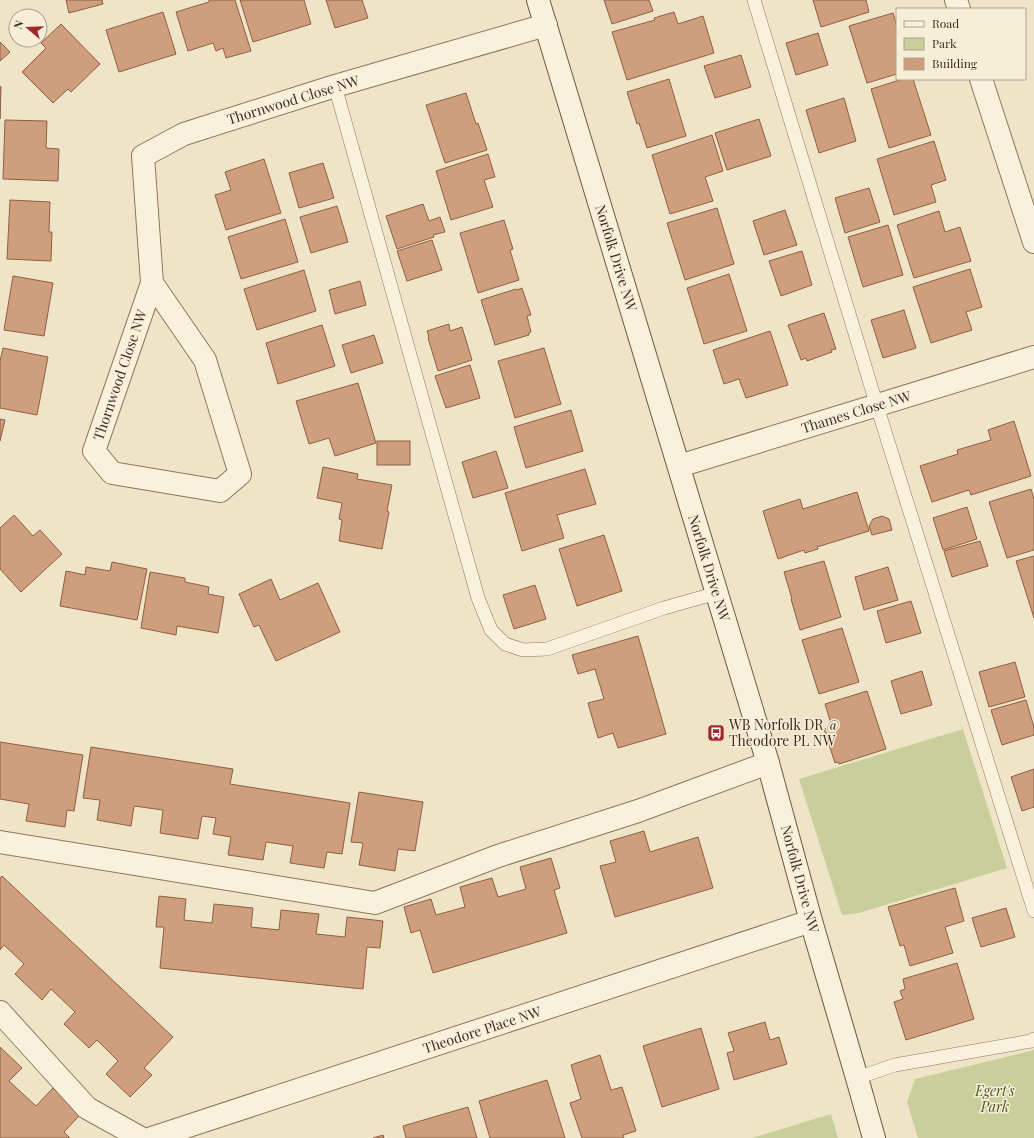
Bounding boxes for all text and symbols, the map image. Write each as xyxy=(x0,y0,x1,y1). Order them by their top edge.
north arrow xyxy=(8,8,48,48)
legend xyxy=(896,8,1026,80)
text: Road xyxy=(932,15,959,31)
text: N xyxy=(10,18,26,31)
text: Park xyxy=(932,35,957,51)
text: Building xyxy=(932,55,978,71)
street label: Thornwood Close NW xyxy=(224,70,362,129)
street label: Norfolk Drive NW xyxy=(591,202,642,314)
street label: Thornwood Close NW xyxy=(88,307,151,443)
street label: Thames Close NW xyxy=(799,386,913,437)
street label: Norfolk Drive NW xyxy=(684,512,735,624)
place label: WB Norfolk DR @ Theodore PL NW xyxy=(728,715,839,750)
bus stop icon: WB Norfolk DR @ Theodore PL NW xyxy=(706,723,726,743)
street label: Norfolk Drive NW xyxy=(777,823,824,935)
street label: Theodore Place NW xyxy=(420,1001,544,1058)
park label: Egert's Park xyxy=(974,1081,1015,1116)

